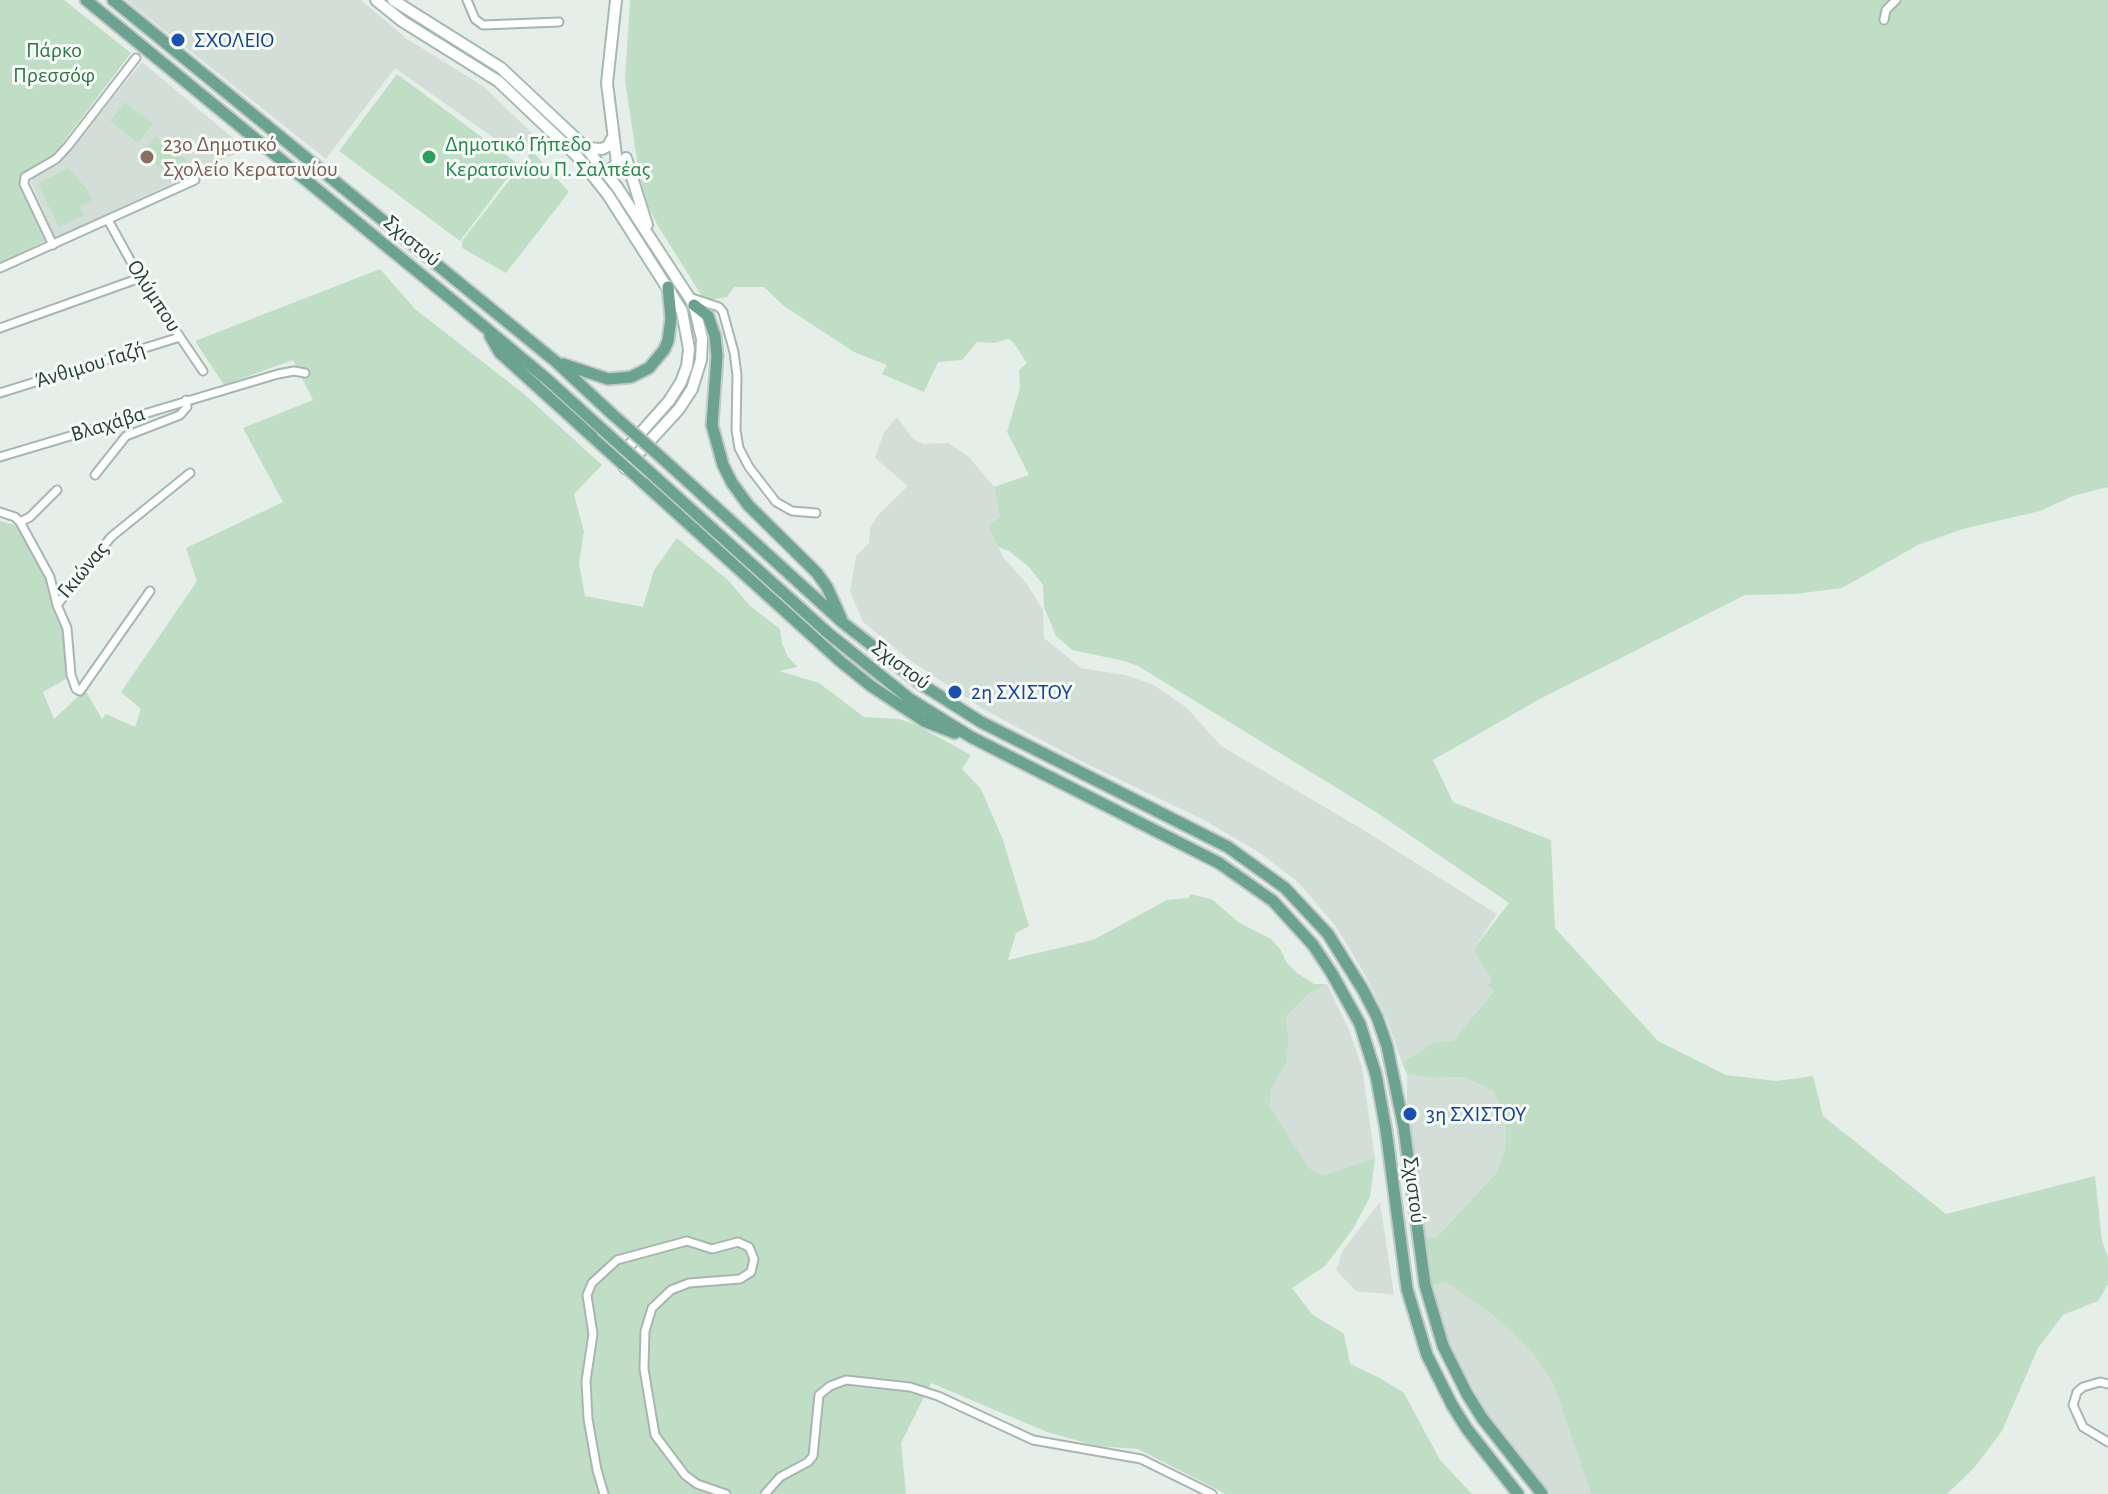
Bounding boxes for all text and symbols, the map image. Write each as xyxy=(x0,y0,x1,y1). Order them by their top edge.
place label: ΣΧΟΛΕΙΟ xyxy=(194,27,274,53)
marker: ΣΧΟΛΕΙΟ xyxy=(169,31,187,49)
park label: Πάρκο Πρεσσόφ xyxy=(13,37,95,88)
place label: 23o Δημοτικό Σχολείο Κερατσινίου xyxy=(163,131,338,182)
place label: Δημοτικό Γήπεδο Κερατσινίου Π. Σαλπέας xyxy=(445,131,651,182)
marker: 23o Δημοτικό Σχολείο Κερατσινίου xyxy=(138,148,156,166)
marker: Δημοτικό Γήπεδο Κερατσινίου Π. Σαλπέας xyxy=(420,148,438,166)
street label: Σχιστού xyxy=(378,209,446,273)
street label: Ολύμπου xyxy=(121,255,187,337)
street label: Άνθιμου Γαζή xyxy=(32,336,148,394)
street label: Βλαχάβα xyxy=(68,400,148,448)
street label: Γκιώνας xyxy=(52,536,114,604)
street label: Σχιστού xyxy=(866,634,936,696)
place label: 2η ΣΧΙΣΤΟΥ xyxy=(971,679,1073,705)
marker: 2η ΣΧΙΣΤΟΥ xyxy=(946,683,964,701)
place label: 3η ΣΧΙΣΤΟΥ xyxy=(1426,1101,1527,1127)
marker: 3η ΣΧΙΣΤΟΥ xyxy=(1401,1105,1419,1123)
street label: Σχιστού xyxy=(1397,1155,1431,1225)

